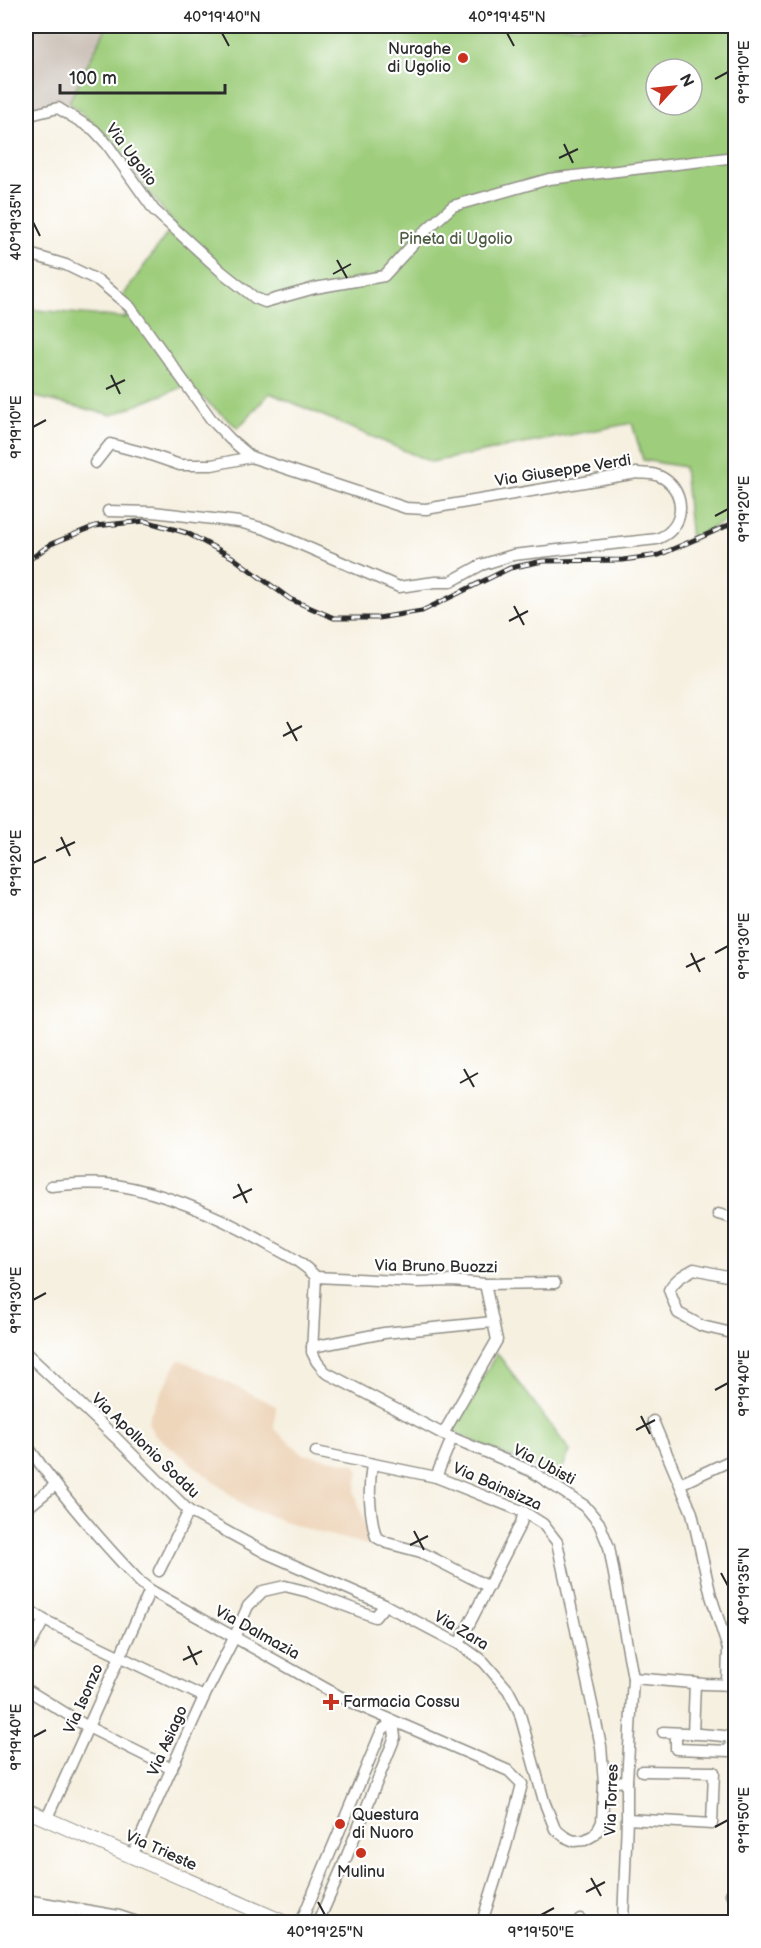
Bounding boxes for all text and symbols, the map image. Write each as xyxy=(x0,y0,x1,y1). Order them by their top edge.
text: 40°19'40"N xyxy=(183,8,261,27)
text: 40°19'45"N xyxy=(468,8,546,27)
place label: Nuraghe di Ugolio xyxy=(387,40,452,77)
text: 9°19'10"E xyxy=(735,40,754,104)
marker: Nuraghe di Ugolio xyxy=(456,51,470,65)
scale bar xyxy=(60,57,225,95)
north arrow xyxy=(644,57,704,117)
text: 100 m xyxy=(69,68,117,89)
text: N xyxy=(675,71,697,91)
street label: Via Ugolio xyxy=(101,120,161,190)
text: 40°19'35"N xyxy=(7,183,26,261)
park label: Pineta di Ugolio xyxy=(399,230,513,249)
text: 9°19'10"E xyxy=(7,395,26,459)
street label: Via Giuseppe Verdi xyxy=(494,451,632,491)
text: 9°19'20"E xyxy=(735,476,754,542)
text: 9°19'20"E xyxy=(7,830,26,896)
text: 9°19'30"E xyxy=(735,912,754,979)
street label: Via Bruno Buozzi xyxy=(374,1256,498,1278)
text: 9°19'30"E xyxy=(7,1266,26,1333)
text: 9°19'40"E xyxy=(735,1349,754,1416)
street label: Via Apollonio Soddu xyxy=(87,1389,203,1503)
street label: Via Ubisti xyxy=(509,1441,579,1489)
street label: Via Bainsizza xyxy=(449,1459,545,1515)
text: 40°19'35"N xyxy=(735,1547,754,1625)
street label: Via Dalmazia xyxy=(211,1602,303,1664)
street label: Via Zara xyxy=(430,1607,492,1655)
street label: Via Isonzo xyxy=(60,1661,108,1737)
place label: Farmacia Cossu xyxy=(343,1693,460,1712)
marker: Farmacia Cossu xyxy=(324,1695,338,1709)
text: 9°19'40"E xyxy=(7,1703,26,1770)
street label: Via Asiago xyxy=(144,1703,192,1779)
street label: Via Torres xyxy=(601,1764,623,1836)
text: 9°19'50"E xyxy=(735,1787,754,1853)
place label: Questura di Nuoro xyxy=(352,1806,419,1843)
marker: Questura di Nuoro xyxy=(333,1817,347,1831)
street label: Via Trieste xyxy=(122,1827,200,1875)
marker: Mulinu xyxy=(354,1846,368,1860)
place label: Mulinu xyxy=(337,1863,385,1882)
text: 40°19'25"N xyxy=(286,1923,364,1942)
text: 9°19'50"E xyxy=(508,1923,574,1942)

